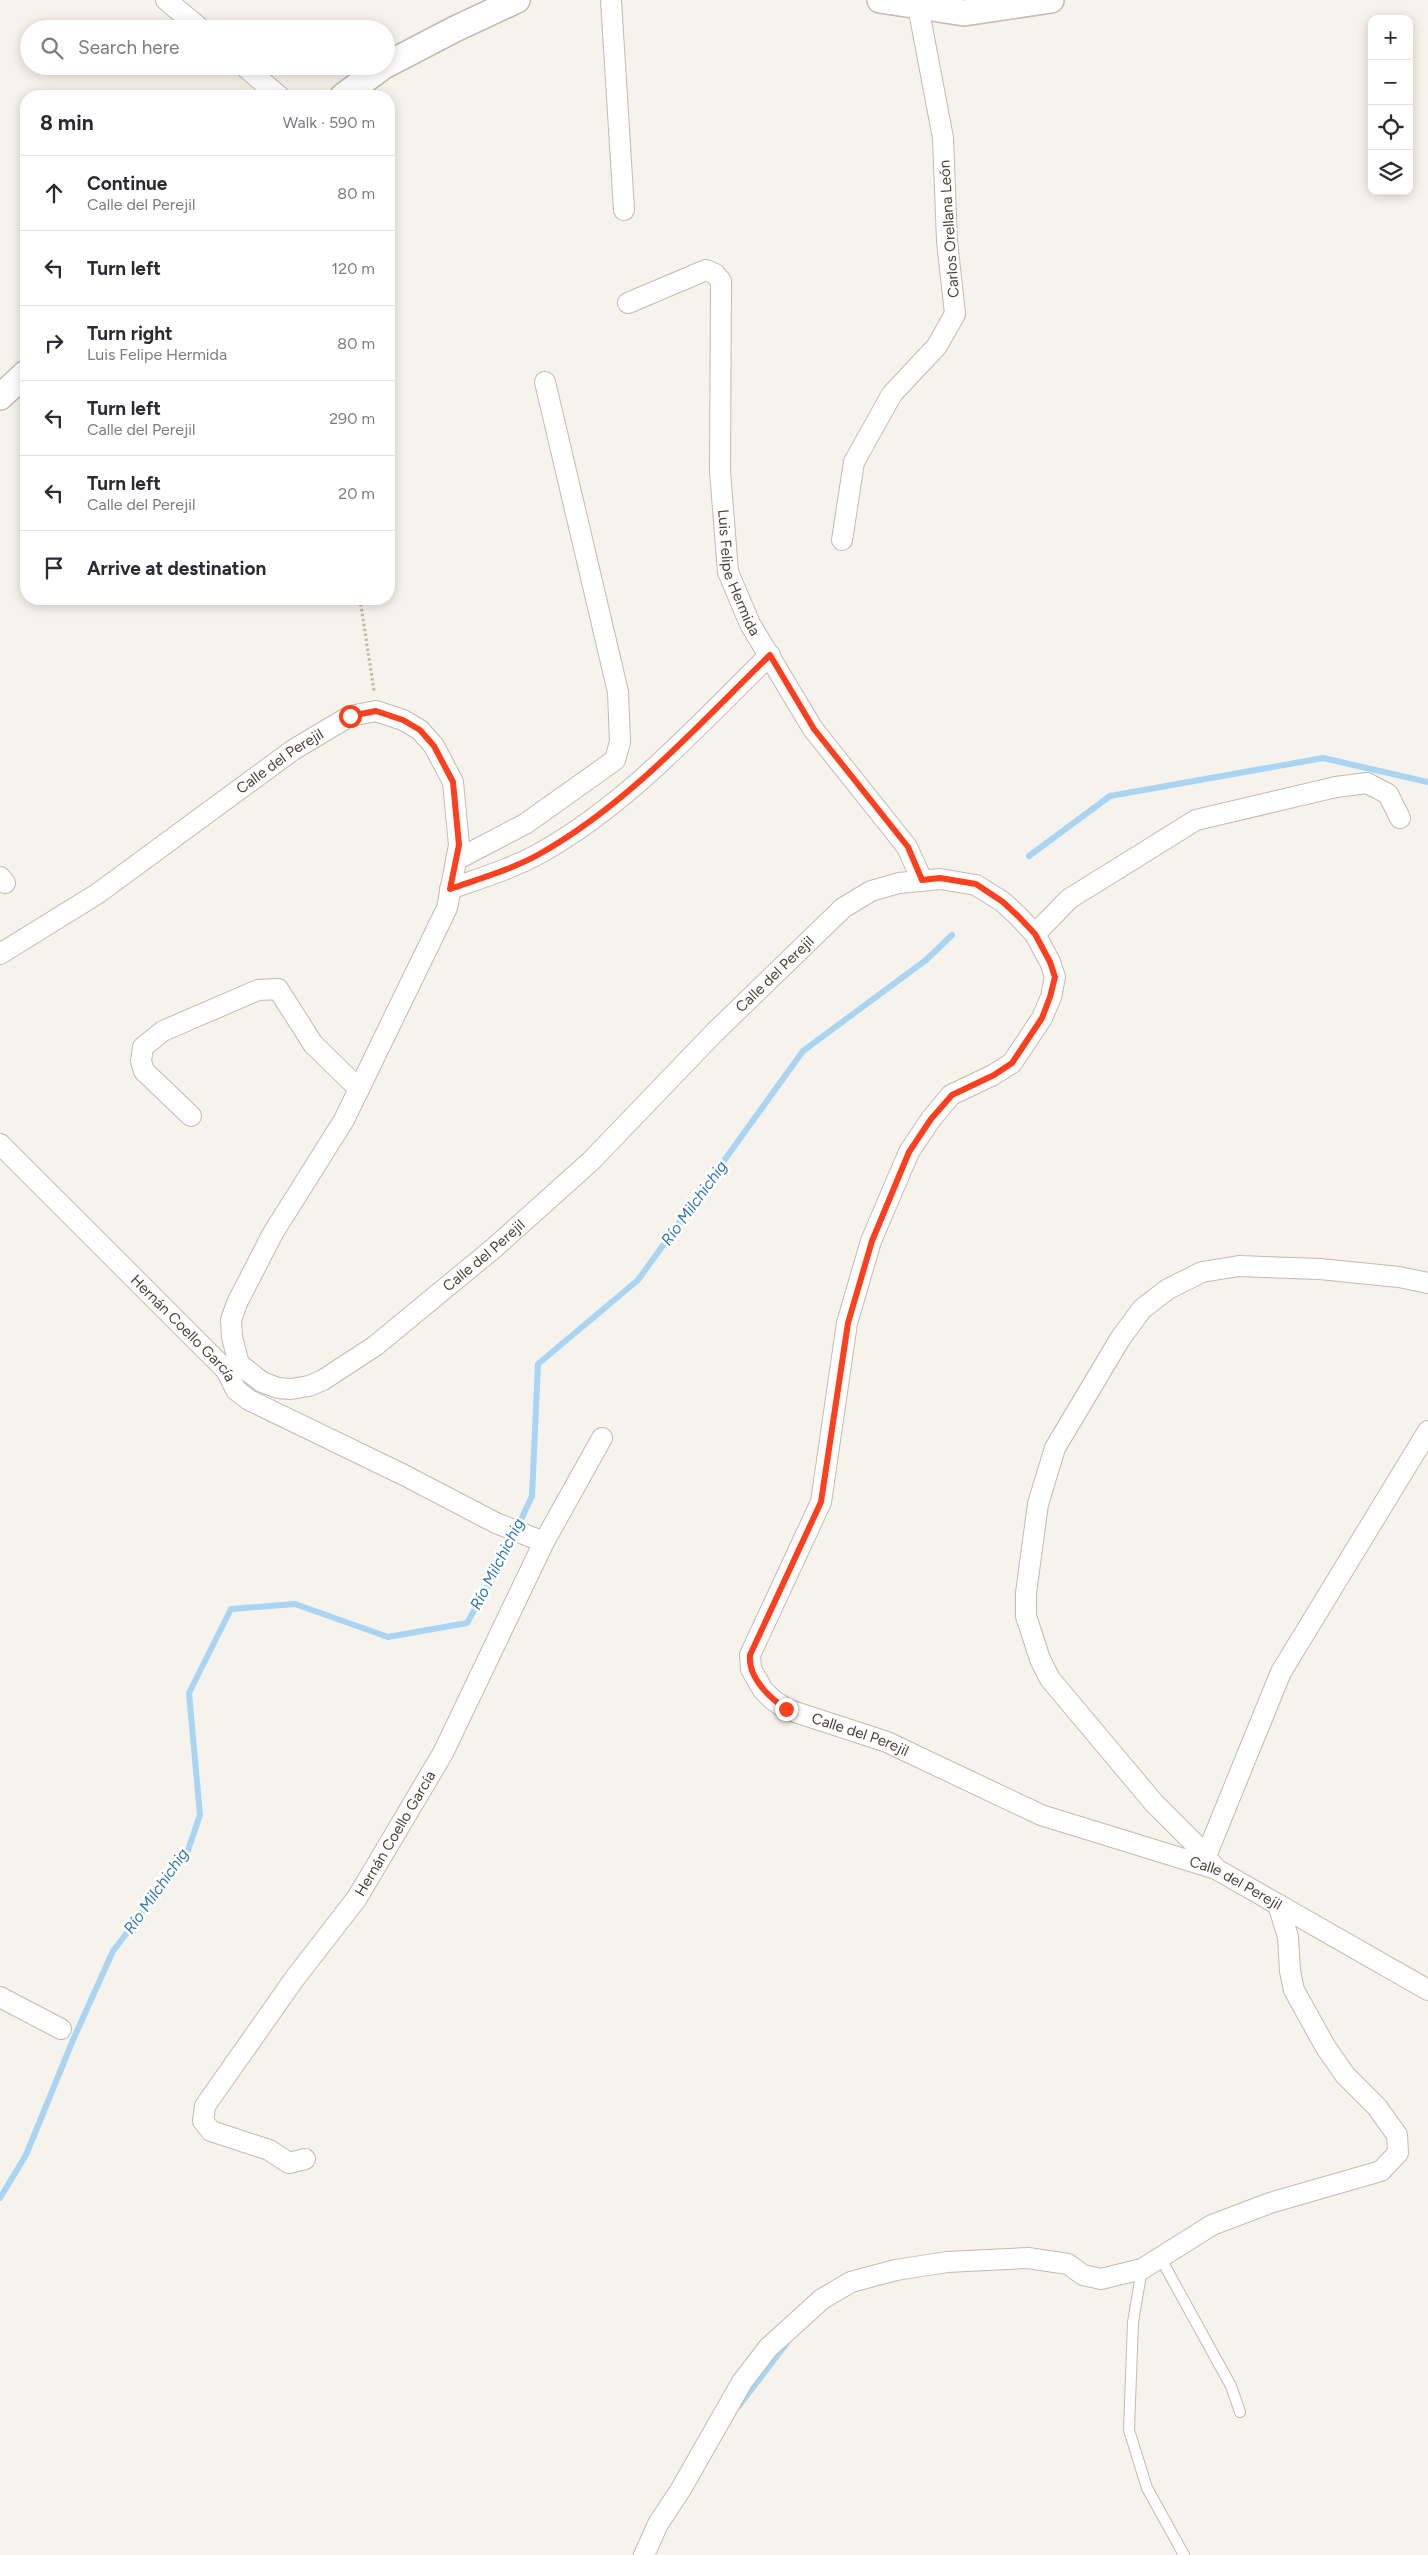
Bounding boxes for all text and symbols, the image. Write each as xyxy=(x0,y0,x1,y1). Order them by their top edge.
map controls xyxy=(1368,15,1413,195)
button: + xyxy=(1368,15,1413,60)
search box xyxy=(20,20,395,75)
icon: search xyxy=(38,34,66,62)
text: Search here xyxy=(78,36,180,59)
button: − xyxy=(1368,60,1413,105)
button: locate xyxy=(1368,105,1413,150)
text: 8 min xyxy=(40,110,94,135)
text: Walk · 590 m xyxy=(283,113,375,132)
button: layers xyxy=(1368,150,1413,195)
street label: Carlos Orellana León xyxy=(935,159,963,299)
text: Continue xyxy=(87,172,167,195)
icon: ahead xyxy=(40,179,68,207)
text: 80 m xyxy=(337,184,375,203)
text: Calle del Perejil xyxy=(87,195,196,214)
icon: left xyxy=(40,254,68,282)
text: Turn left xyxy=(87,257,161,280)
text: 120 m xyxy=(332,259,375,278)
text: Turn right xyxy=(87,322,173,345)
icon: right xyxy=(40,329,68,357)
text: 80 m xyxy=(337,334,375,353)
text: Luis Felipe Hermida xyxy=(87,345,227,364)
text: Turn left xyxy=(87,397,161,420)
icon: left xyxy=(40,404,68,432)
text: 290 m xyxy=(329,409,375,428)
text: Calle del Perejil xyxy=(87,420,196,439)
text: Turn left xyxy=(87,472,161,495)
icon: left xyxy=(40,479,68,507)
text: 20 m xyxy=(338,484,375,503)
text: Calle del Perejil xyxy=(87,495,196,514)
street label: Luis Felipe Hermida xyxy=(714,509,764,639)
icon: arrive xyxy=(40,554,68,582)
text: Arrive at destination xyxy=(87,557,266,580)
route start xyxy=(339,705,362,728)
street label: Calle del Perejil xyxy=(233,725,327,798)
street label: Calle del Perejil xyxy=(732,932,818,1016)
water label: Río Milchichig xyxy=(657,1157,731,1249)
street label: Calle del Perejil xyxy=(439,1216,529,1295)
street label: Hernán Coello García xyxy=(127,1271,239,1385)
water label: Río Milchichig xyxy=(466,1515,528,1613)
route end xyxy=(775,1698,798,1721)
street label: Calle del Perejil xyxy=(809,1709,912,1760)
street label: Hernán Coello García xyxy=(351,1767,439,1900)
water label: Río Milchichig xyxy=(120,1845,192,1937)
street label: Calle del Perejil xyxy=(1187,1852,1285,1914)

